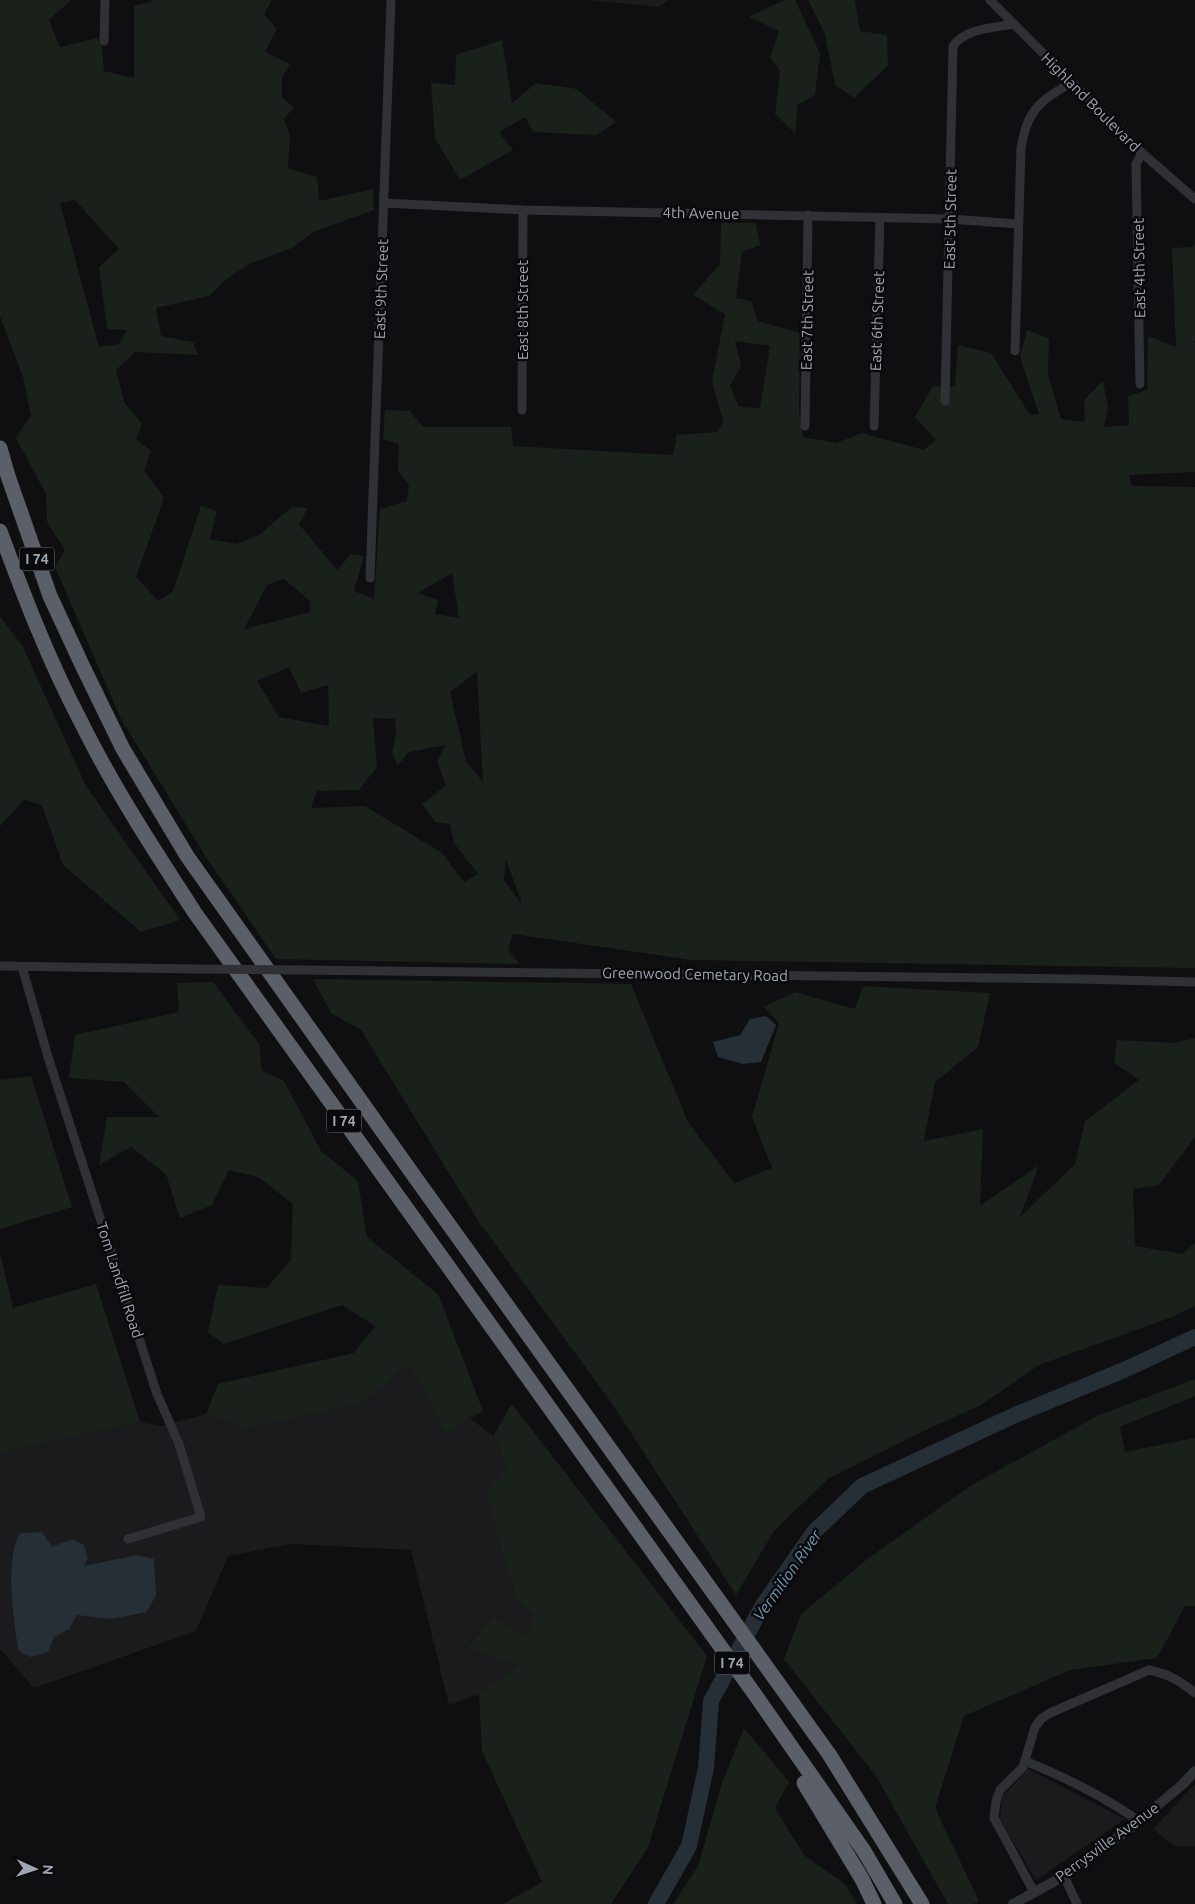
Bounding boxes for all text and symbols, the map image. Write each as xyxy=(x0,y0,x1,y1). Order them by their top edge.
street label: Highland Boulevard xyxy=(1038,49,1144,155)
street label: East 5th Street xyxy=(941,169,959,269)
street label: 4th Avenue xyxy=(662,204,740,222)
street label: East 4th Street xyxy=(1130,218,1148,318)
street label: East 9th Street xyxy=(371,239,391,339)
street label: East 8th Street xyxy=(514,260,531,360)
street label: East 7th Street xyxy=(798,270,816,370)
street label: East 6th Street xyxy=(867,271,887,371)
road number: I 74 xyxy=(20,548,54,570)
street label: Greenwood Cemetary Road xyxy=(602,964,788,984)
road number: I 74 xyxy=(326,1110,362,1132)
street label: Tom Landfill Road xyxy=(93,1220,147,1340)
water label: Vermilion River xyxy=(749,1526,825,1624)
road number: I 74 xyxy=(714,1652,750,1675)
street label: Perrysville Avenue xyxy=(1052,1799,1162,1885)
north arrow xyxy=(10,1844,60,1894)
text: N xyxy=(40,1864,56,1875)

